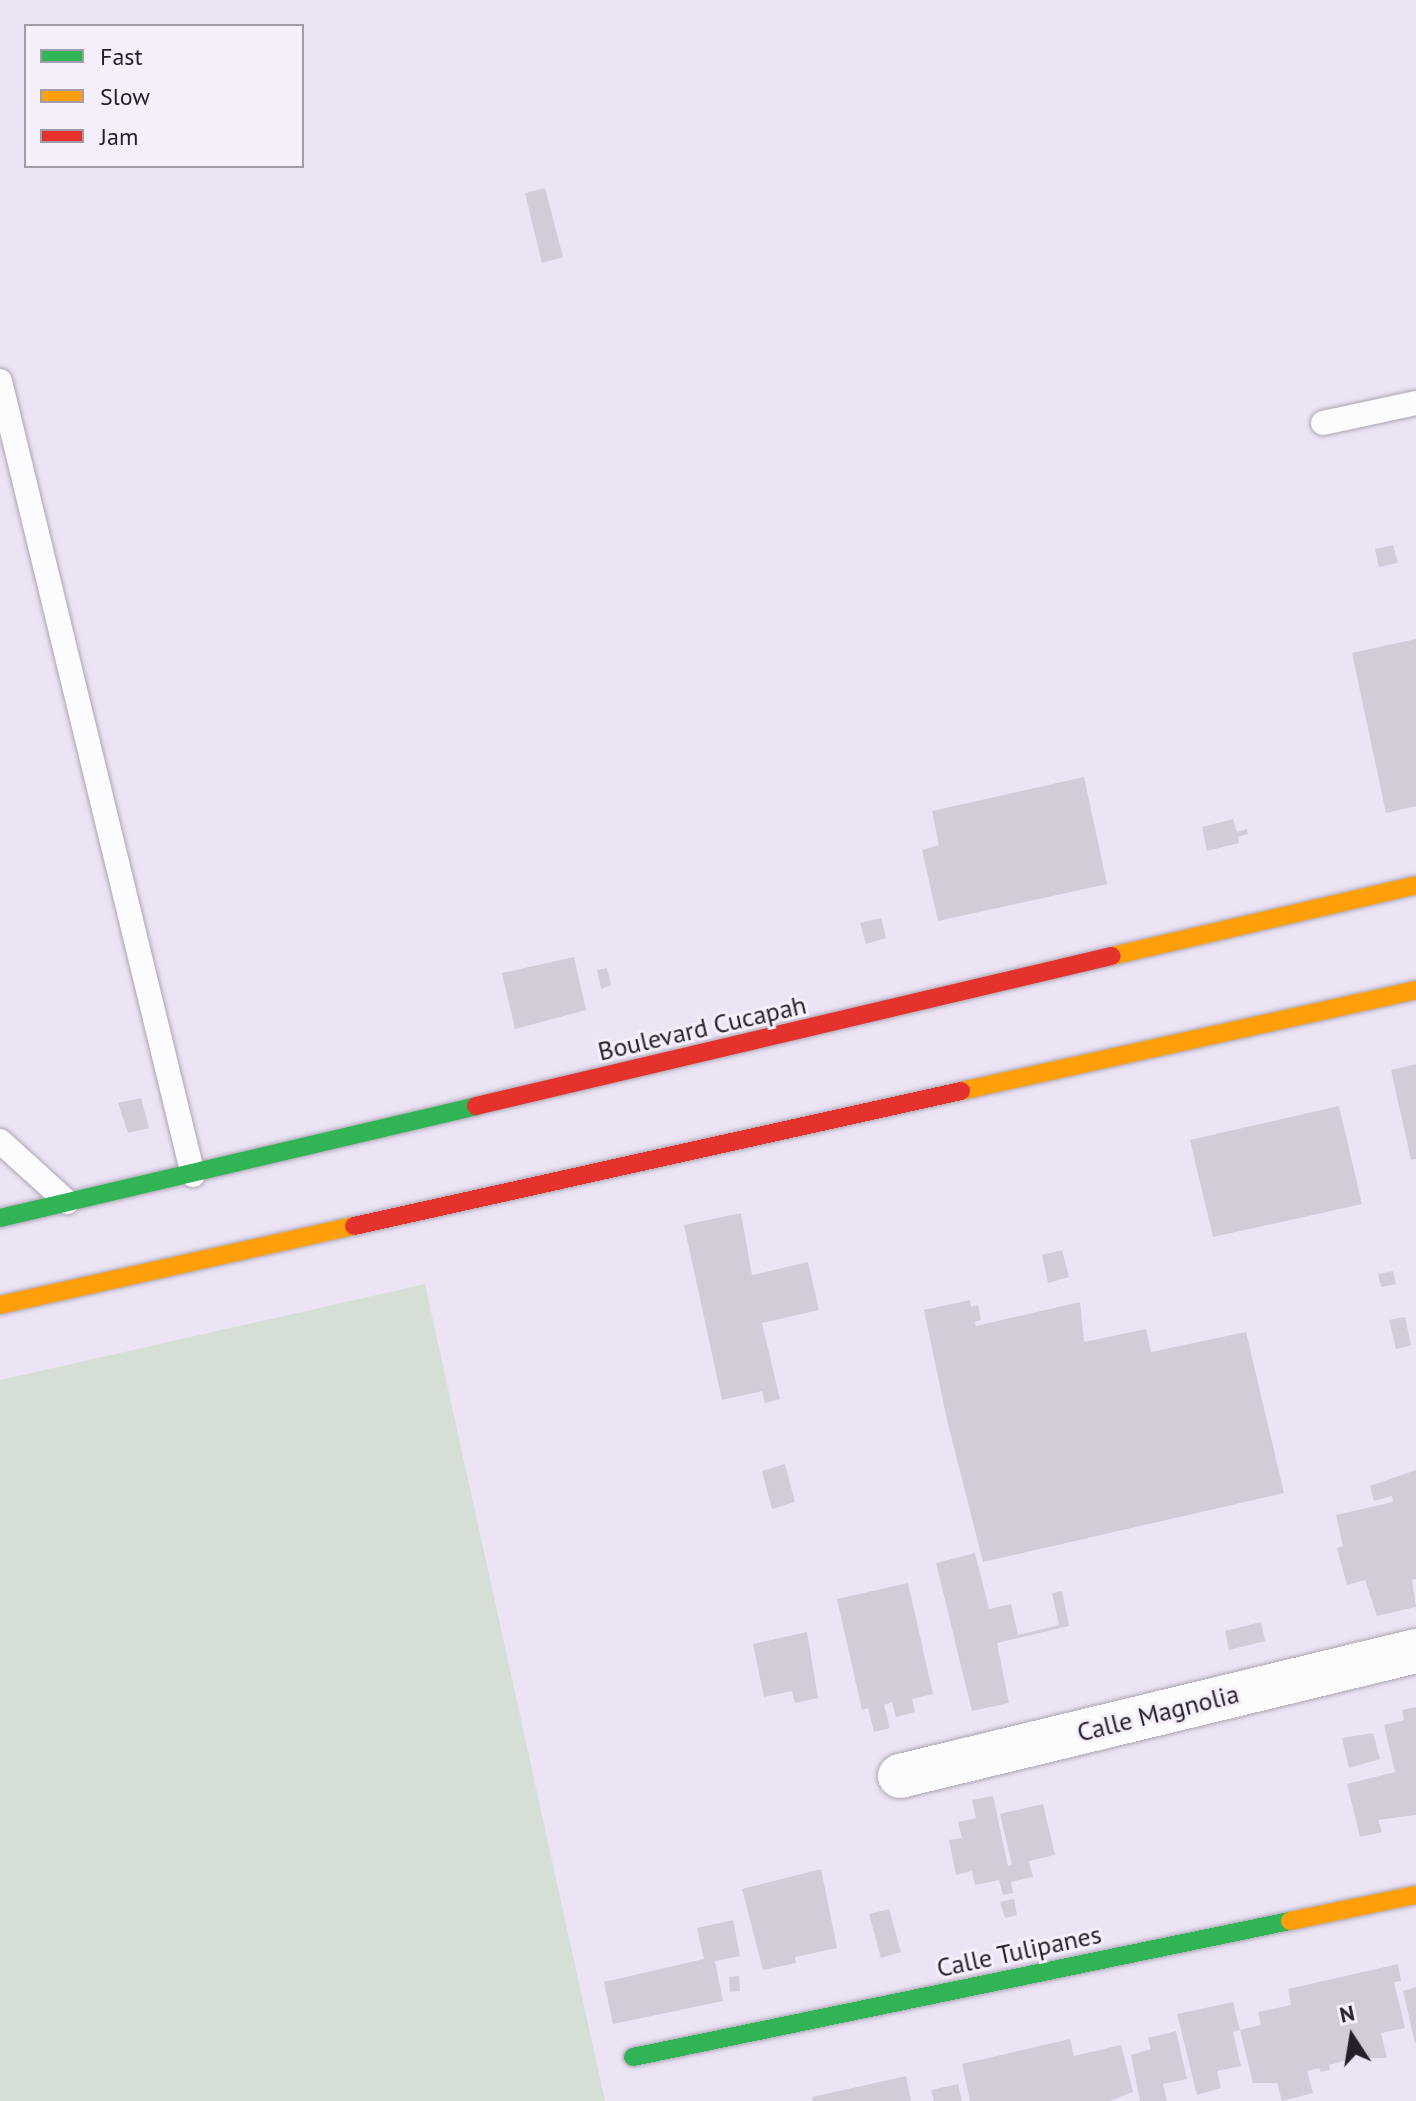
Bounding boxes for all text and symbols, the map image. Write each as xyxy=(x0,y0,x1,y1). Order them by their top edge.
legend xyxy=(24,24,304,168)
text: Fast xyxy=(100,41,143,72)
text: Slow xyxy=(100,81,150,112)
text: Jam xyxy=(100,121,138,152)
street label: Boulevard Cucapah xyxy=(595,989,809,1067)
street label: Calle Magnolia xyxy=(1074,1678,1242,1748)
street label: Calle Tulipanes xyxy=(933,1918,1105,1984)
north arrow xyxy=(1312,1997,1392,2077)
text: N xyxy=(1337,1998,1357,2029)

